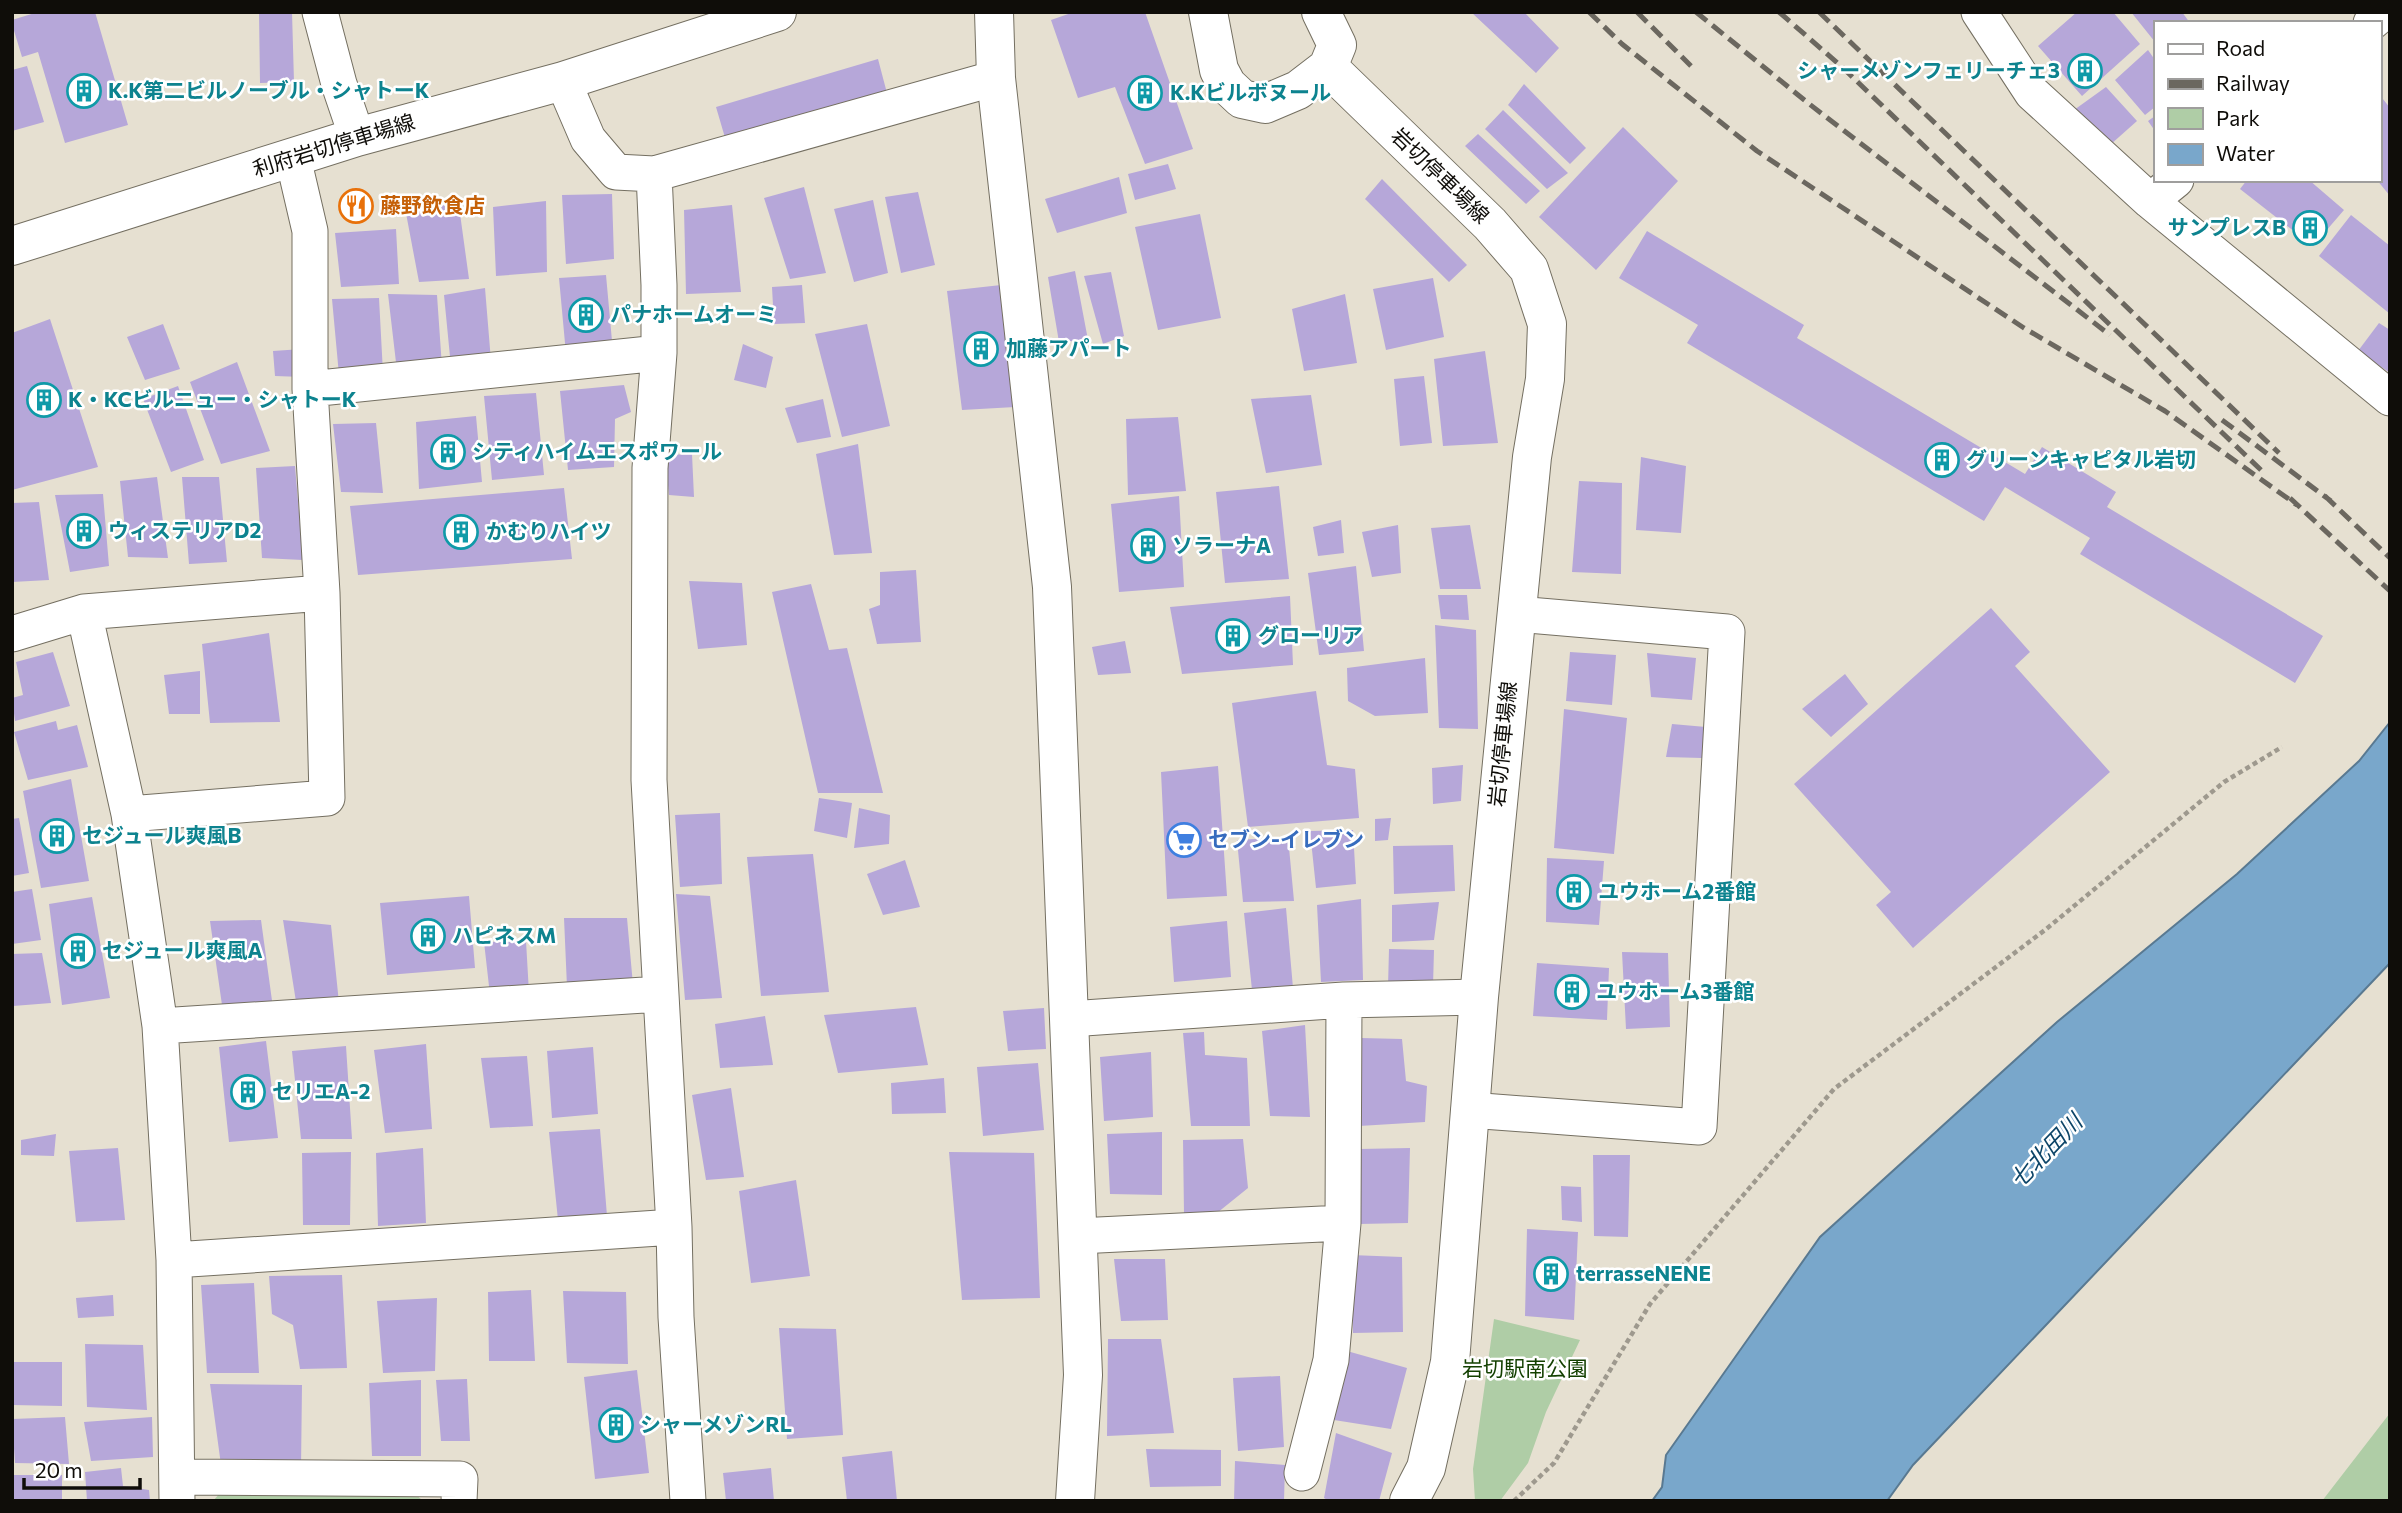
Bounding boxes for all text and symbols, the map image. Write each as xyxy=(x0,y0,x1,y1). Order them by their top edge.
legend xyxy=(2154,21,2381,182)
text: Road xyxy=(2216,35,2265,60)
building icon: シャーメゾンフェリーチェ3 xyxy=(2066,52,2104,90)
place label: シャーメゾンフェリーチェ3 xyxy=(1797,57,2060,82)
text: Railway xyxy=(2216,70,2290,95)
building icon: K.K第二ビルノーブル・シャトーK xyxy=(65,72,103,110)
building icon: K.Kビルボヌール xyxy=(1126,74,1164,112)
place label: K.K第二ビルノーブル・シャトーK xyxy=(108,77,430,102)
place label: K.Kビルボヌール xyxy=(1170,79,1331,104)
text: Park xyxy=(2216,105,2260,130)
street label: 利府岩切停車場線 xyxy=(250,108,418,181)
street label: 岩切停車場線 xyxy=(1387,122,1495,228)
text: Water xyxy=(2216,140,2275,165)
restaurant icon: 藤野飲食店 xyxy=(337,187,375,225)
place label: 藤野飲食店 xyxy=(380,192,485,217)
building icon: サンプレスB xyxy=(2291,209,2329,247)
place label: サンプレスB xyxy=(2168,214,2286,239)
building icon: パナホームオーミ xyxy=(567,296,605,334)
place label: パナホームオーミ xyxy=(610,301,777,326)
building icon: 加藤アパート xyxy=(962,330,1000,368)
place label: 加藤アパート xyxy=(1006,335,1132,360)
building icon: K・KCビルニュー・シャトーK xyxy=(25,381,63,419)
place label: K・KCビルニュー・シャトーK xyxy=(68,386,357,411)
building icon: シティハイムエスポワール xyxy=(429,433,467,471)
place label: シティハイムエスポワール xyxy=(472,438,722,463)
building icon: グリーンキャピタル岩切 xyxy=(1923,441,1961,479)
place label: グリーンキャピタル岩切 xyxy=(1966,446,2196,471)
building icon: ウィステリアD2 xyxy=(65,512,103,550)
building icon: かむりハイツ xyxy=(442,513,480,551)
place label: ウィステリアD2 xyxy=(108,517,261,542)
place label: かむりハイツ xyxy=(486,518,612,543)
building icon: ソラーナA xyxy=(1129,527,1167,565)
place label: ソラーナA xyxy=(1172,532,1271,557)
building icon: グローリア xyxy=(1214,617,1252,655)
place label: グローリア xyxy=(1258,622,1363,647)
street label: 岩切停車場線 xyxy=(1482,680,1521,808)
building icon: セジュール爽風B xyxy=(38,817,76,855)
supermarket icon: セブン-イレブン xyxy=(1165,821,1203,859)
place label: セジュール爽風B xyxy=(82,822,242,847)
place label: セブン-イレブン xyxy=(1208,826,1364,851)
building icon: ユウホーム2番館 xyxy=(1555,873,1593,911)
place label: ユウホーム2番館 xyxy=(1598,878,1756,903)
building icon: ハピネスM xyxy=(409,917,447,955)
place label: ハピネスM xyxy=(452,922,556,947)
building icon: セジュール爽風A xyxy=(59,932,97,970)
place label: セジュール爽風A xyxy=(102,937,263,962)
building icon: ユウホーム3番館 xyxy=(1553,973,1591,1011)
place label: ユウホーム3番館 xyxy=(1596,978,1755,1003)
building icon: セリエA-2 xyxy=(229,1073,267,1111)
place label: セリエA-2 xyxy=(272,1078,371,1103)
water label: 七北田川 xyxy=(2003,1105,2089,1193)
building icon: terrasseNENE xyxy=(1532,1255,1570,1293)
place label: terrasseNENE xyxy=(1576,1260,1711,1285)
park label: 岩切駅南公園 xyxy=(1462,1355,1588,1380)
building icon: シャーメゾンRL xyxy=(597,1406,635,1444)
place label: シャーメゾンRL xyxy=(640,1411,792,1436)
scale bar xyxy=(24,1446,140,1490)
text: 20 m xyxy=(35,1457,83,1482)

